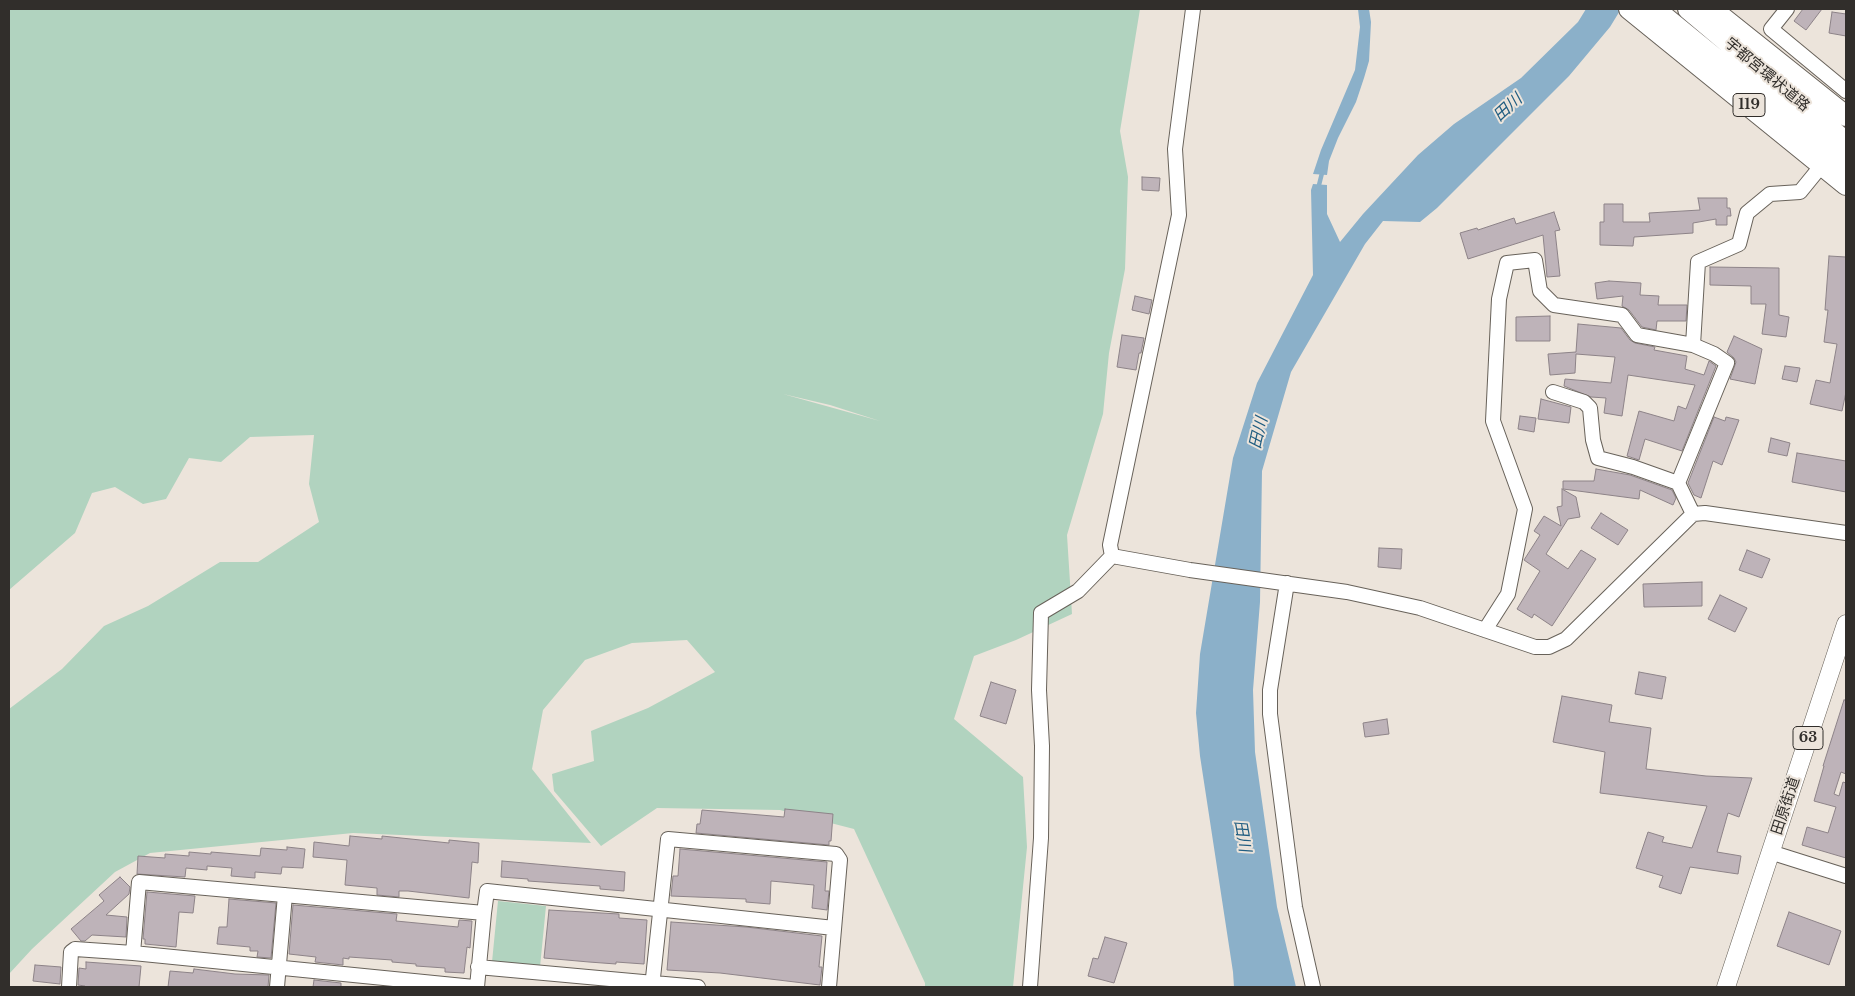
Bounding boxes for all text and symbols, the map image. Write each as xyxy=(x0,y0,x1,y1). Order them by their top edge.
street label: 宇都宮環状道路 xyxy=(1721,34,1813,116)
water label: 田川 xyxy=(1490,90,1526,126)
road number: 119 xyxy=(1733,94,1765,116)
water label: 田川 xyxy=(1246,415,1272,451)
road number: 63 xyxy=(1793,726,1823,750)
street label: 田原街道 xyxy=(1768,775,1804,837)
water label: 田川 xyxy=(1230,819,1254,853)

